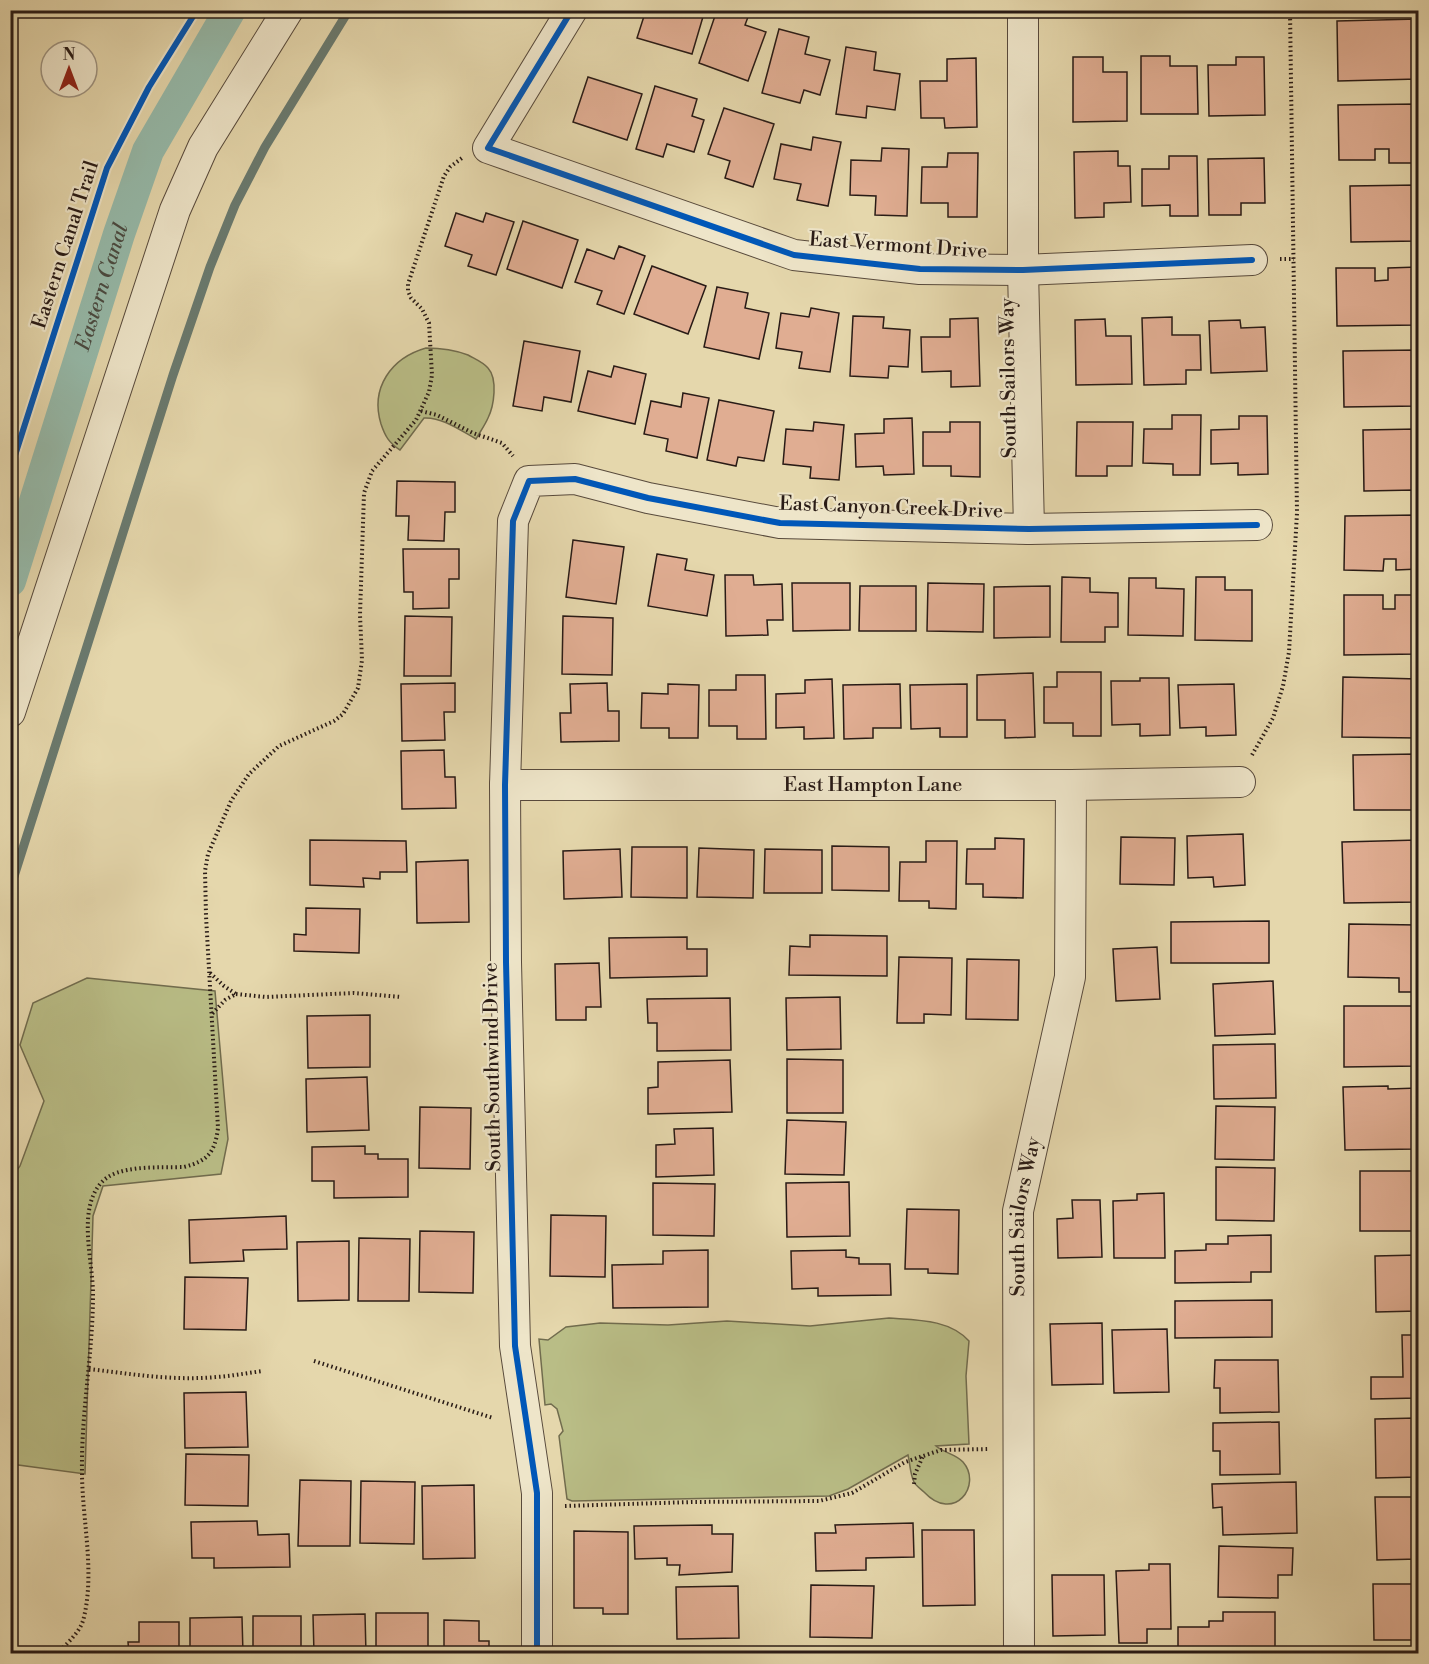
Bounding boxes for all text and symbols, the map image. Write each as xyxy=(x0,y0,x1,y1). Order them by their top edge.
north arrow xyxy=(39,39,99,99)
text: N xyxy=(63,45,76,65)
street label: Eastern Canal Trail xyxy=(28,158,104,332)
water label: Eastern Canal xyxy=(72,222,136,356)
street label: East Vermont Drive xyxy=(808,227,988,265)
street label: South Sailors Way xyxy=(995,297,1023,459)
street label: East Canyon Creek Drive xyxy=(779,492,1003,524)
street label: East Hampton Lane xyxy=(784,773,962,798)
street label: South Southwind Drive xyxy=(479,962,507,1172)
street label: South Sailors Way xyxy=(1005,1134,1047,1297)

